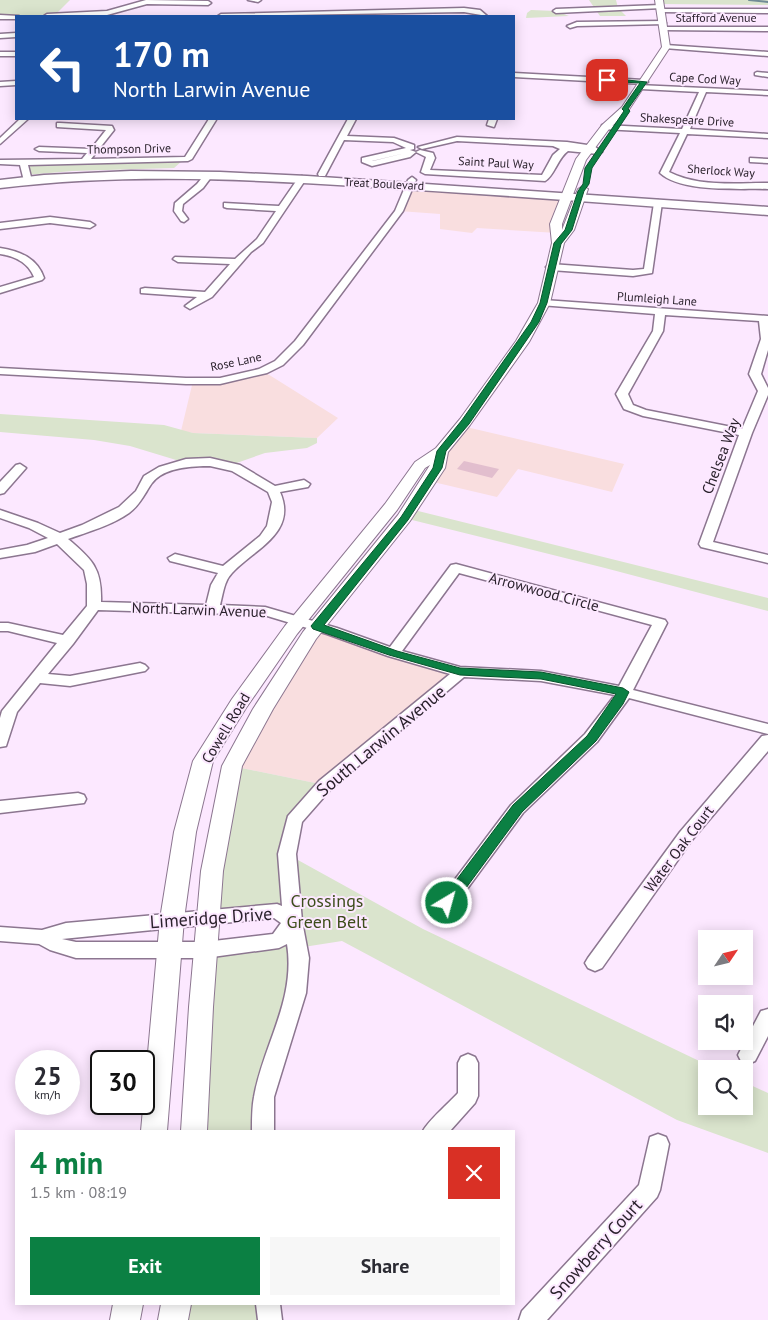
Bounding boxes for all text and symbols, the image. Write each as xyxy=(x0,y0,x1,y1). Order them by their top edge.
street label: Stafford Avenue xyxy=(675,10,757,25)
text: 170 m xyxy=(113,31,210,77)
icon: left xyxy=(30,35,95,100)
pin xyxy=(586,59,628,101)
icon: arrive xyxy=(593,66,621,94)
street label: Cape Cod Way xyxy=(669,69,742,88)
text: North Larwin Avenue xyxy=(113,75,310,103)
street label: Shakespeare Drive xyxy=(639,110,735,129)
street label: Thompson Drive xyxy=(87,140,171,157)
street label: Saint Paul Way xyxy=(458,153,535,172)
street label: Sherlock Way xyxy=(687,161,756,180)
street label: Treat Boulevard xyxy=(344,174,425,193)
street label: Plumleigh Lane xyxy=(617,288,697,309)
street label: Rose Lane xyxy=(209,349,263,374)
street label: Chelsea Way xyxy=(697,415,744,497)
street label: Arrowwood Circle xyxy=(487,568,601,615)
street label: North Larwin Avenue xyxy=(131,598,267,621)
street label: South Larwin Avenue xyxy=(311,680,450,801)
street label: Cowell Road xyxy=(197,689,254,766)
street label: Water Oak Court xyxy=(640,801,718,896)
position arrow xyxy=(420,876,472,928)
park label: Crossings Green Belt xyxy=(287,889,367,933)
street label: Limeridge Drive xyxy=(149,902,273,933)
north arrow xyxy=(698,930,752,985)
map controls xyxy=(698,930,753,1115)
button: sound xyxy=(698,995,753,1050)
speed limit sign: 30 xyxy=(90,1050,155,1115)
text: 25 xyxy=(33,1060,62,1092)
button: search xyxy=(698,1060,753,1115)
text: km/h xyxy=(34,1087,61,1102)
text: 4 min xyxy=(30,1143,103,1182)
button: close xyxy=(448,1147,500,1199)
text: 1.5 km · 08:19 xyxy=(30,1182,127,1202)
street label: Snowberry Court xyxy=(544,1194,647,1304)
button: Exit xyxy=(30,1237,260,1295)
button: Share xyxy=(270,1237,500,1295)

